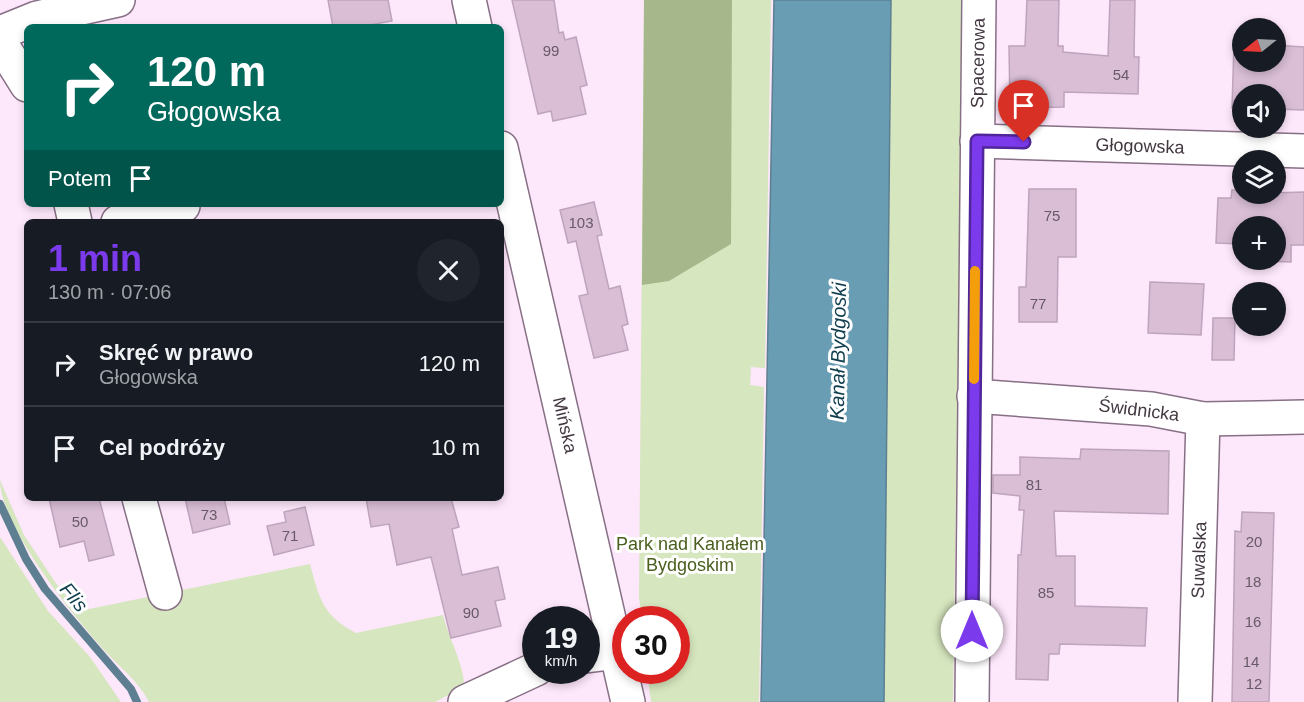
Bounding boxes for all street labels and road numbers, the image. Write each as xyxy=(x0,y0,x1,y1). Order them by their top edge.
street label: Spacerowa xyxy=(967,17,989,108)
street label: Głogowska xyxy=(1095,134,1186,158)
street label: Świdnicka xyxy=(1098,394,1182,425)
street label: Mińska xyxy=(549,395,581,456)
street label: Suwalska xyxy=(1188,520,1210,599)

